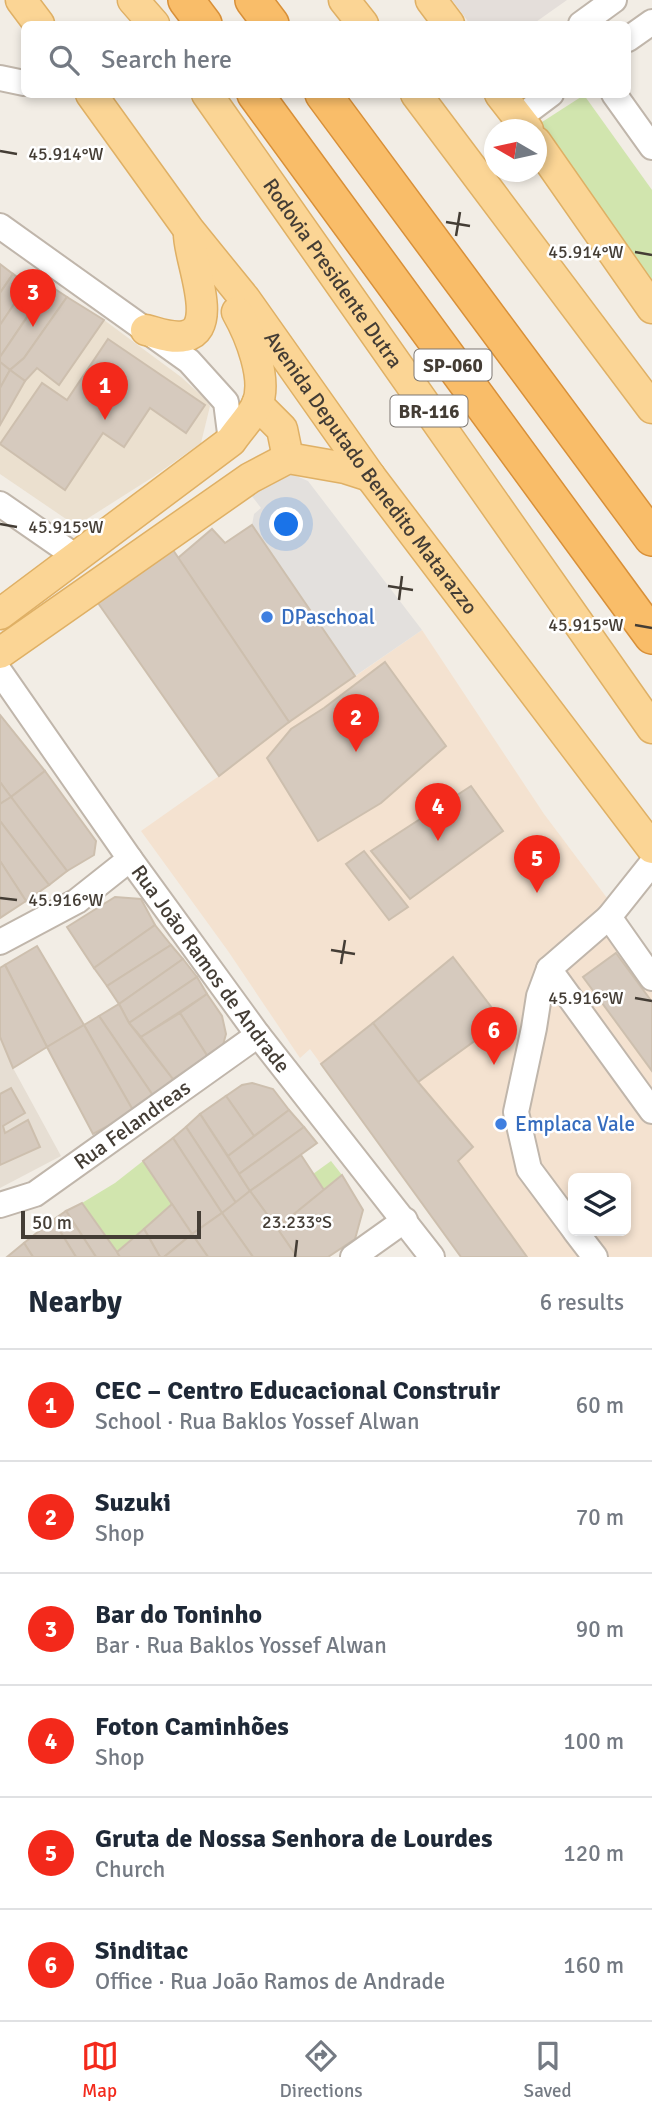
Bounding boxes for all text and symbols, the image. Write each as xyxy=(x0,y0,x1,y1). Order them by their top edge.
search box xyxy=(21,21,631,98)
icon: search xyxy=(45,41,83,79)
text: Search here xyxy=(101,44,232,76)
north arrow xyxy=(484,119,547,182)
text: 45.914°W xyxy=(28,143,104,165)
street label: Rodovia Presidente Dutra xyxy=(257,173,408,373)
text: 45.914°W xyxy=(548,241,624,263)
pin: 3 xyxy=(10,269,56,327)
street label: Avenida Deputado Benedito Matarazzo xyxy=(259,326,483,620)
road number: SP-060 xyxy=(414,350,491,380)
pin: 1 xyxy=(82,362,128,420)
road number: BR-116 xyxy=(390,396,467,426)
your location xyxy=(269,507,303,541)
text: 45.915°W xyxy=(28,516,104,538)
place label: DPaschoal xyxy=(281,604,375,630)
marker: DPaschoal xyxy=(259,609,275,625)
text: 45.915°W xyxy=(548,614,624,636)
pin: 2 xyxy=(333,694,379,752)
pin: 4 xyxy=(415,783,461,841)
pin: 5 xyxy=(514,835,560,893)
street label: Rua João Ramos de Andrade xyxy=(126,860,296,1078)
text: 45.916°W xyxy=(28,889,104,911)
text: 45.916°W xyxy=(548,987,624,1009)
pin: 6 xyxy=(471,1007,517,1065)
street label: Rua Felandreas xyxy=(69,1074,195,1175)
place label: Emplaca Vale xyxy=(515,1111,635,1137)
marker: Emplaca Vale xyxy=(493,1116,509,1132)
map controls xyxy=(568,1173,631,1236)
button: layers xyxy=(568,1173,631,1236)
scale bar xyxy=(21,1208,201,1240)
text: 50 m xyxy=(32,1211,72,1235)
text: 23.233°S xyxy=(262,1211,332,1233)
text: Nearby xyxy=(28,1284,122,1321)
text: 6 results xyxy=(540,1288,624,1317)
text: CEC – Centro Educacional Construir xyxy=(95,1375,500,1407)
text: 1 xyxy=(45,1391,57,1420)
text: 60 m xyxy=(576,1391,624,1420)
text: School · Rua Baklos Yossef Alwan xyxy=(95,1407,420,1436)
text: Suzuki xyxy=(95,1487,171,1519)
text: 2 xyxy=(45,1503,57,1532)
text: 70 m xyxy=(576,1503,624,1532)
text: Shop xyxy=(95,1519,144,1548)
text: Bar do Toninho xyxy=(95,1599,262,1631)
text: 3 xyxy=(45,1615,57,1644)
text: 90 m xyxy=(576,1615,624,1644)
text: Bar · Rua Baklos Yossef Alwan xyxy=(95,1631,387,1660)
text: Foton Caminhões xyxy=(95,1711,289,1743)
text: 4 xyxy=(45,1727,57,1756)
text: 100 m xyxy=(563,1727,624,1756)
text: Shop xyxy=(95,1743,144,1772)
text: Gruta de Nossa Senhora de Lourdes xyxy=(95,1823,493,1855)
text: 5 xyxy=(45,1839,57,1868)
text: 120 m xyxy=(563,1839,624,1868)
text: Church xyxy=(95,1855,165,1884)
text: Sinditac xyxy=(95,1935,188,1967)
text: 6 xyxy=(45,1951,57,1980)
text: 160 m xyxy=(563,1951,624,1980)
text: Office · Rua João Ramos de Andrade xyxy=(95,1967,445,1996)
tab: Map xyxy=(81,2037,119,2103)
tab: Directions xyxy=(280,2037,363,2103)
tab: Saved xyxy=(524,2037,571,2103)

